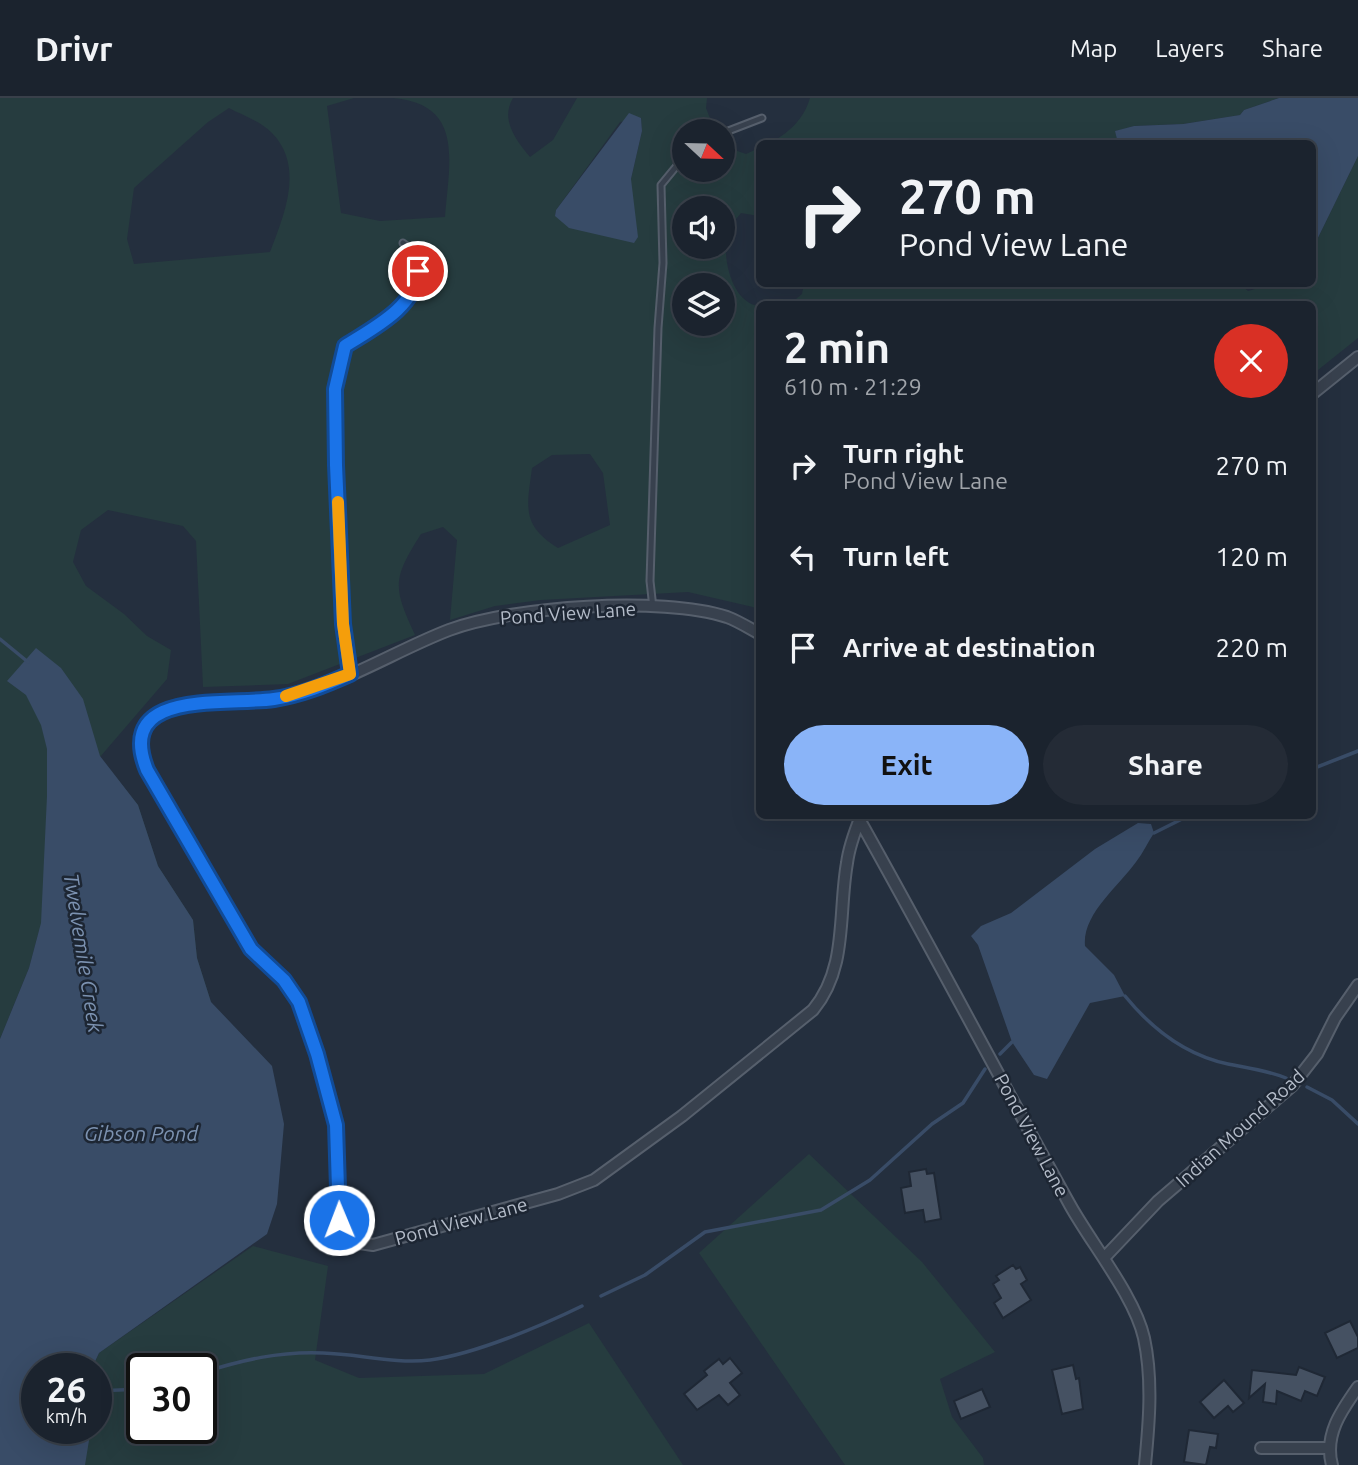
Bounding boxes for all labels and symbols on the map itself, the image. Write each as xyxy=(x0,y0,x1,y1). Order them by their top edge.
north arrow xyxy=(672,119,735,182)
pin xyxy=(388,241,448,301)
street label: Pond View Lane xyxy=(499,597,637,629)
water label: Twelvemile Creek xyxy=(60,871,108,1035)
street label: Indian Mound Road xyxy=(1171,1065,1309,1191)
street label: Pond View Lane xyxy=(990,1070,1074,1200)
water label: Gibson Pond xyxy=(84,1121,199,1145)
position arrow xyxy=(302,1183,376,1257)
street label: Pond View Lane xyxy=(392,1193,530,1249)
speed limit sign: 30 xyxy=(126,1353,217,1444)

